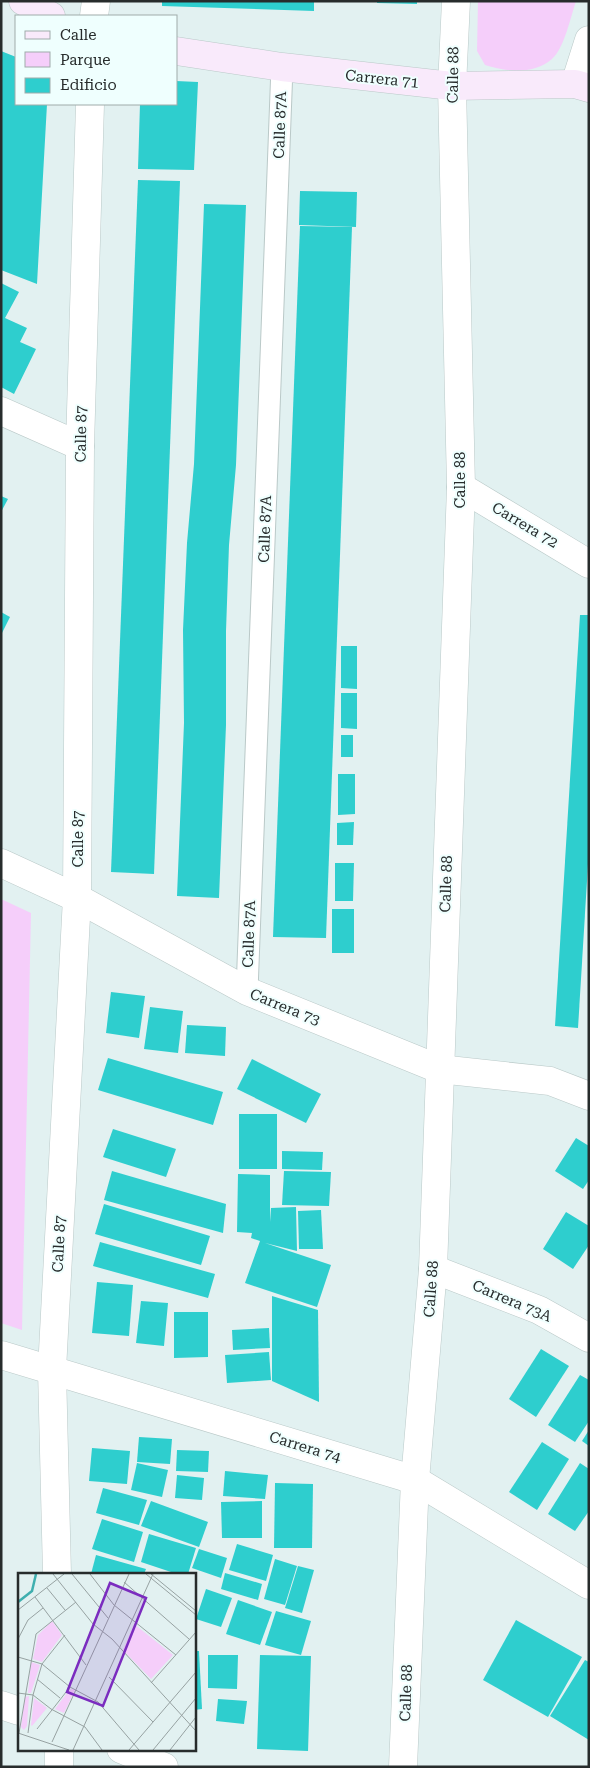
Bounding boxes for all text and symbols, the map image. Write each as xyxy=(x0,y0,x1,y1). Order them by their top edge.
legend xyxy=(15,15,178,105)
text: Calle xyxy=(60,26,96,44)
street label: Calle 88 xyxy=(444,46,462,104)
text: Parque xyxy=(60,51,111,69)
street label: Carrera 71 xyxy=(344,66,420,92)
text: Edificio xyxy=(60,76,117,94)
street label: Calle 87A xyxy=(270,90,290,159)
street label: Calle 87 xyxy=(72,405,90,463)
street label: Calle 88 xyxy=(451,452,469,509)
street label: Calle 87A xyxy=(255,494,275,563)
street label: Carrera 72 xyxy=(489,498,561,552)
street label: Calle 87 xyxy=(69,811,87,868)
street label: Calle 88 xyxy=(436,855,456,913)
street label: Calle 87A xyxy=(239,899,259,968)
street label: Carrera 73 xyxy=(247,985,323,1029)
street label: Calle 87 xyxy=(49,1215,69,1273)
street label: Calle 88 xyxy=(420,1260,442,1318)
street label: Carrera 73A xyxy=(470,1276,555,1326)
street label: Carrera 74 xyxy=(267,1428,344,1467)
inset map xyxy=(18,1573,195,1750)
street label: Calle 88 xyxy=(396,1664,416,1722)

